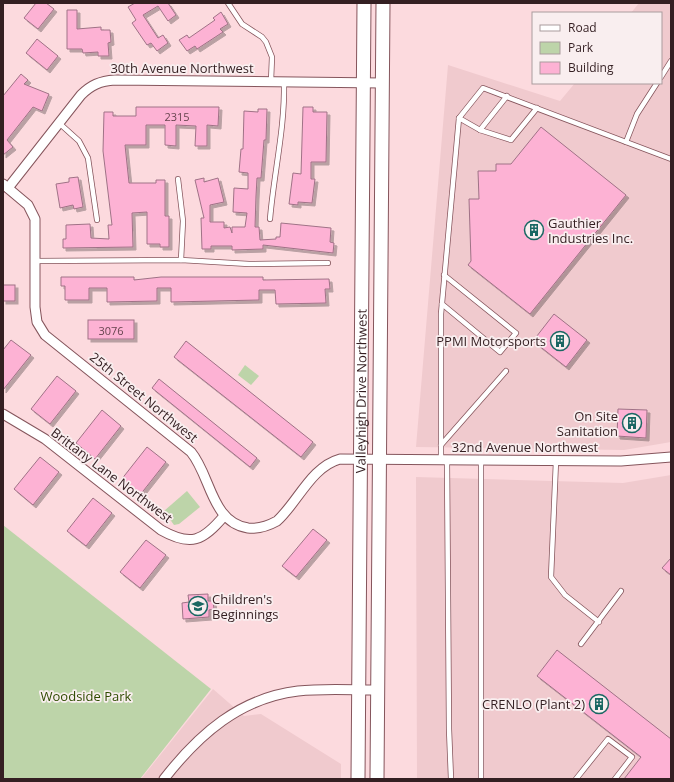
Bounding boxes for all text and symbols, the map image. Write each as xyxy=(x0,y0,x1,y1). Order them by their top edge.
legend xyxy=(532,12,662,84)
text: Road xyxy=(568,19,597,36)
text: Park xyxy=(568,39,594,56)
street label: 30th Avenue Northwest xyxy=(110,59,254,77)
text: Building xyxy=(568,59,614,76)
house number: 2315 xyxy=(164,109,190,124)
place label: Gauthier Industries Inc. xyxy=(548,214,633,247)
building icon: Gauthier Industries Inc. xyxy=(523,219,545,241)
street label: Valleyhigh Drive Northwest xyxy=(351,308,371,473)
house number: 3076 xyxy=(98,323,124,338)
building icon: PPMI Motorsports xyxy=(549,330,571,352)
place label: PPMI Motorsports xyxy=(436,332,546,350)
street label: 25th Street Northwest xyxy=(86,348,202,446)
place label: On Site Sanitation xyxy=(557,407,618,440)
building icon: On Site Sanitation xyxy=(621,412,643,434)
street label: Brittany Lane Northwest xyxy=(48,423,177,527)
street label: 32nd Avenue Northwest xyxy=(452,438,599,456)
place label: Children's Beginnings xyxy=(212,590,279,623)
school or university icon: Children's Beginnings xyxy=(187,595,209,617)
park label: Woodside Park xyxy=(41,687,132,705)
building icon: CRENLO (Plant 2) xyxy=(588,693,610,715)
place label: CRENLO (Plant 2) xyxy=(482,695,585,713)

